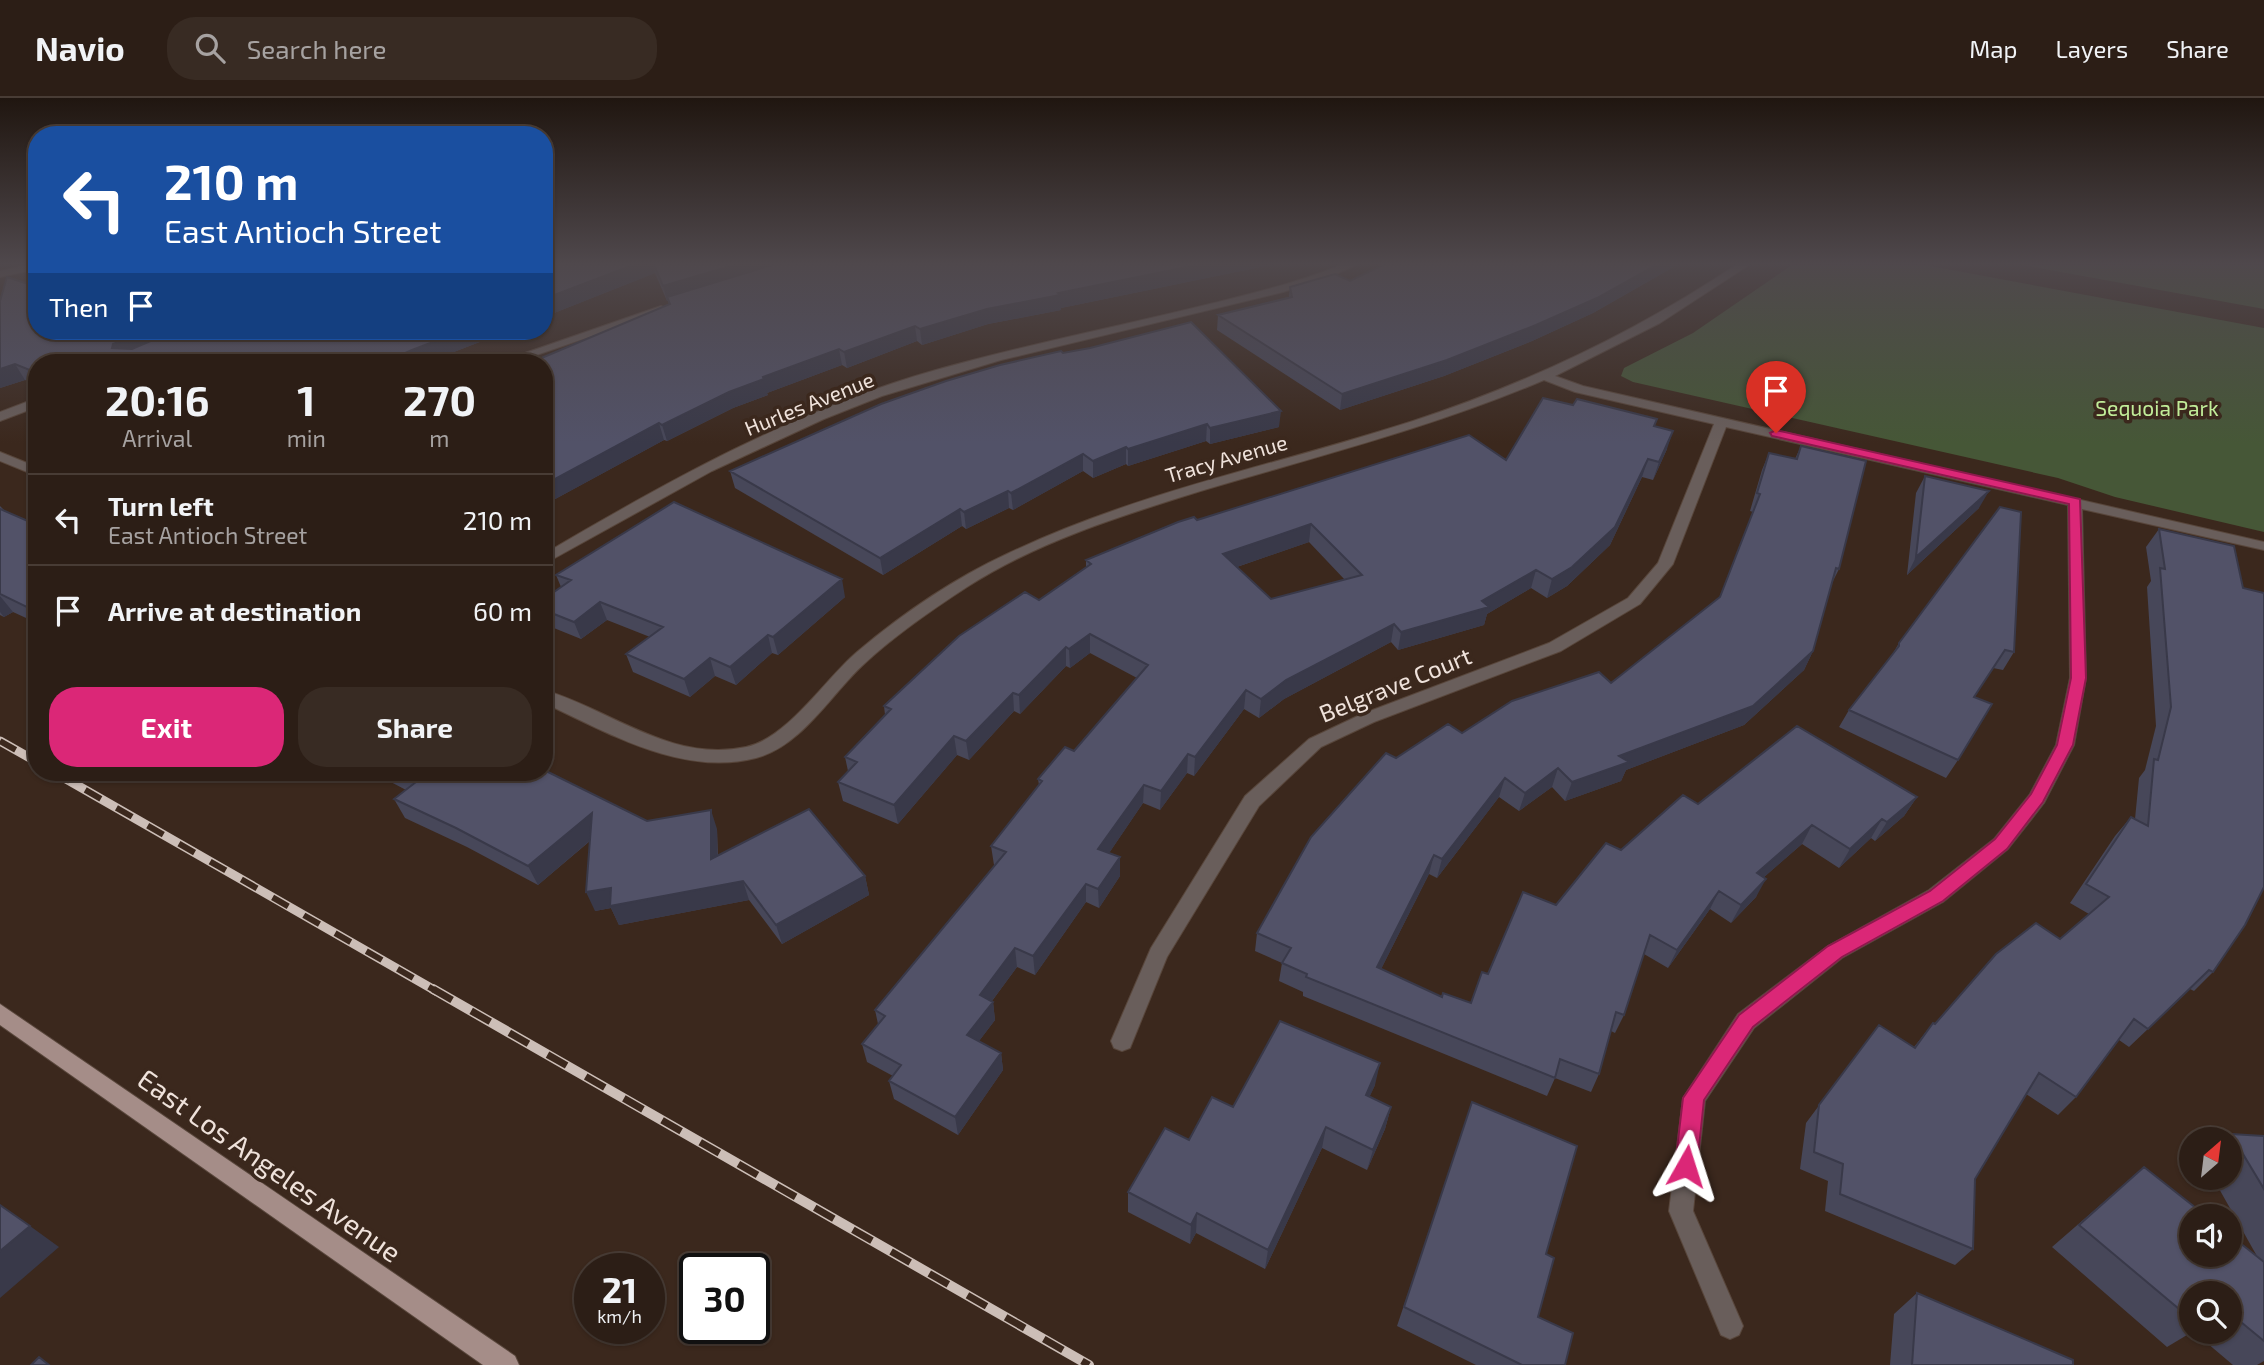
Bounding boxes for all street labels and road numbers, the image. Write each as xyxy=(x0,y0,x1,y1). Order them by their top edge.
street label: Hurles Avenue xyxy=(741,366,877,440)
street label: Tracy Avenue xyxy=(1162,429,1290,487)
street label: Belgrave Court xyxy=(1315,640,1475,728)
street label: East Los Angeles Avenue xyxy=(132,1061,408,1269)

